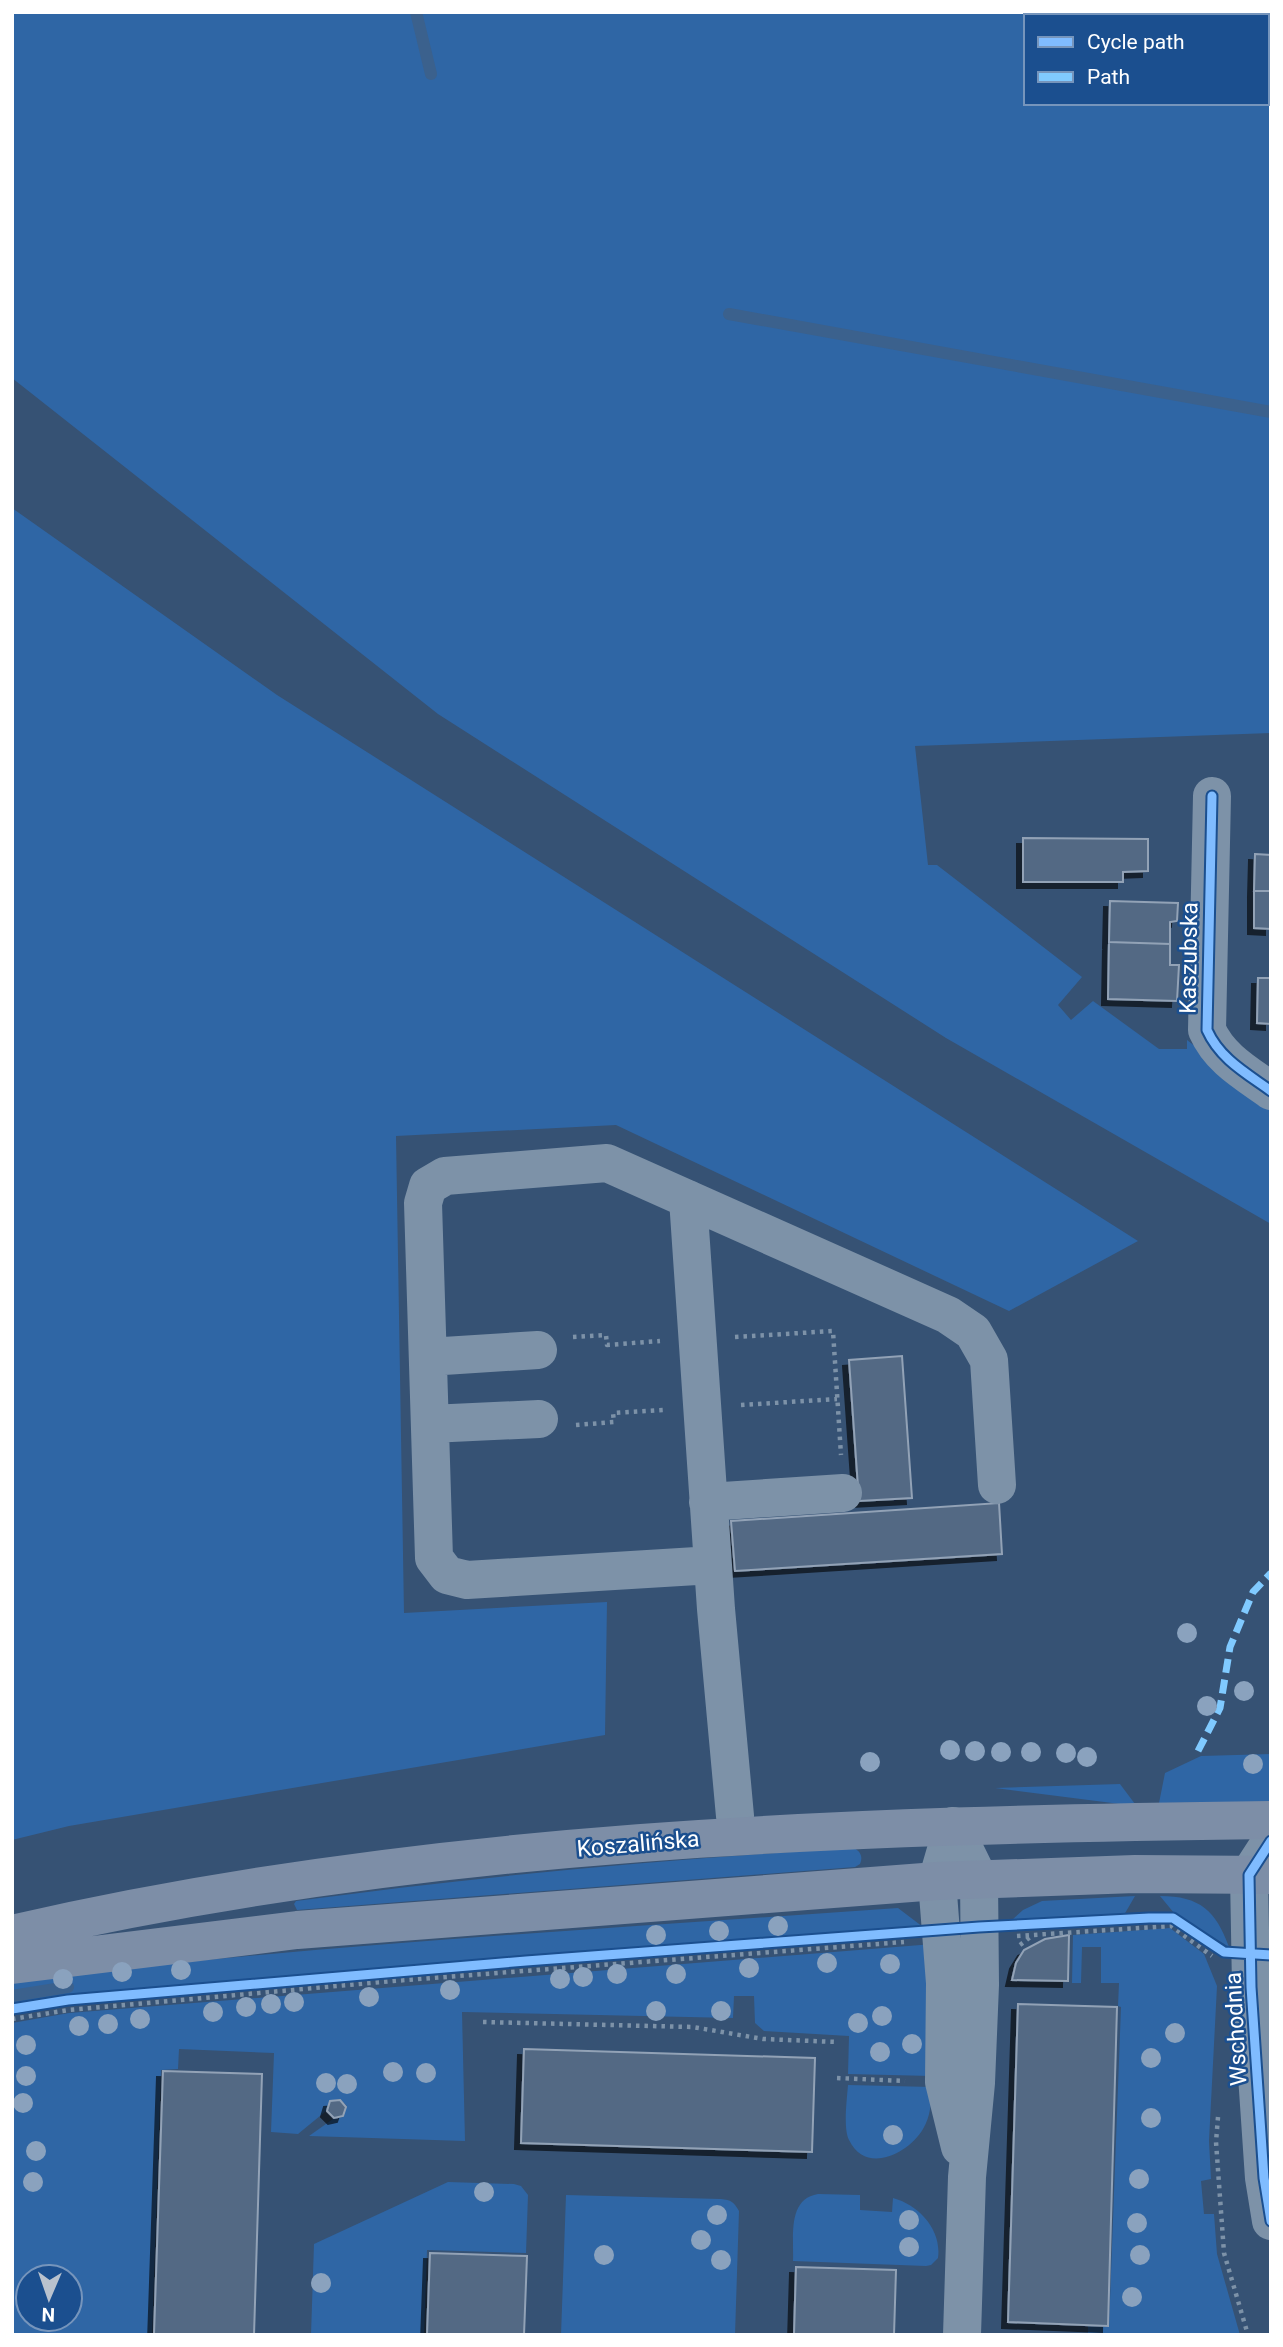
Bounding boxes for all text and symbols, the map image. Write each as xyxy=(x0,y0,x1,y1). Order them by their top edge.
legend xyxy=(1024,14,1269,105)
text: Cycle path xyxy=(1087,30,1185,54)
text: Path xyxy=(1087,65,1130,89)
street label: Kaszubska xyxy=(1175,902,1203,1014)
street label: Koszalińska xyxy=(576,1825,700,1863)
street label: Wschodnia xyxy=(1220,1971,1252,2087)
north arrow xyxy=(14,2263,84,2333)
text: N xyxy=(41,2303,56,2326)

